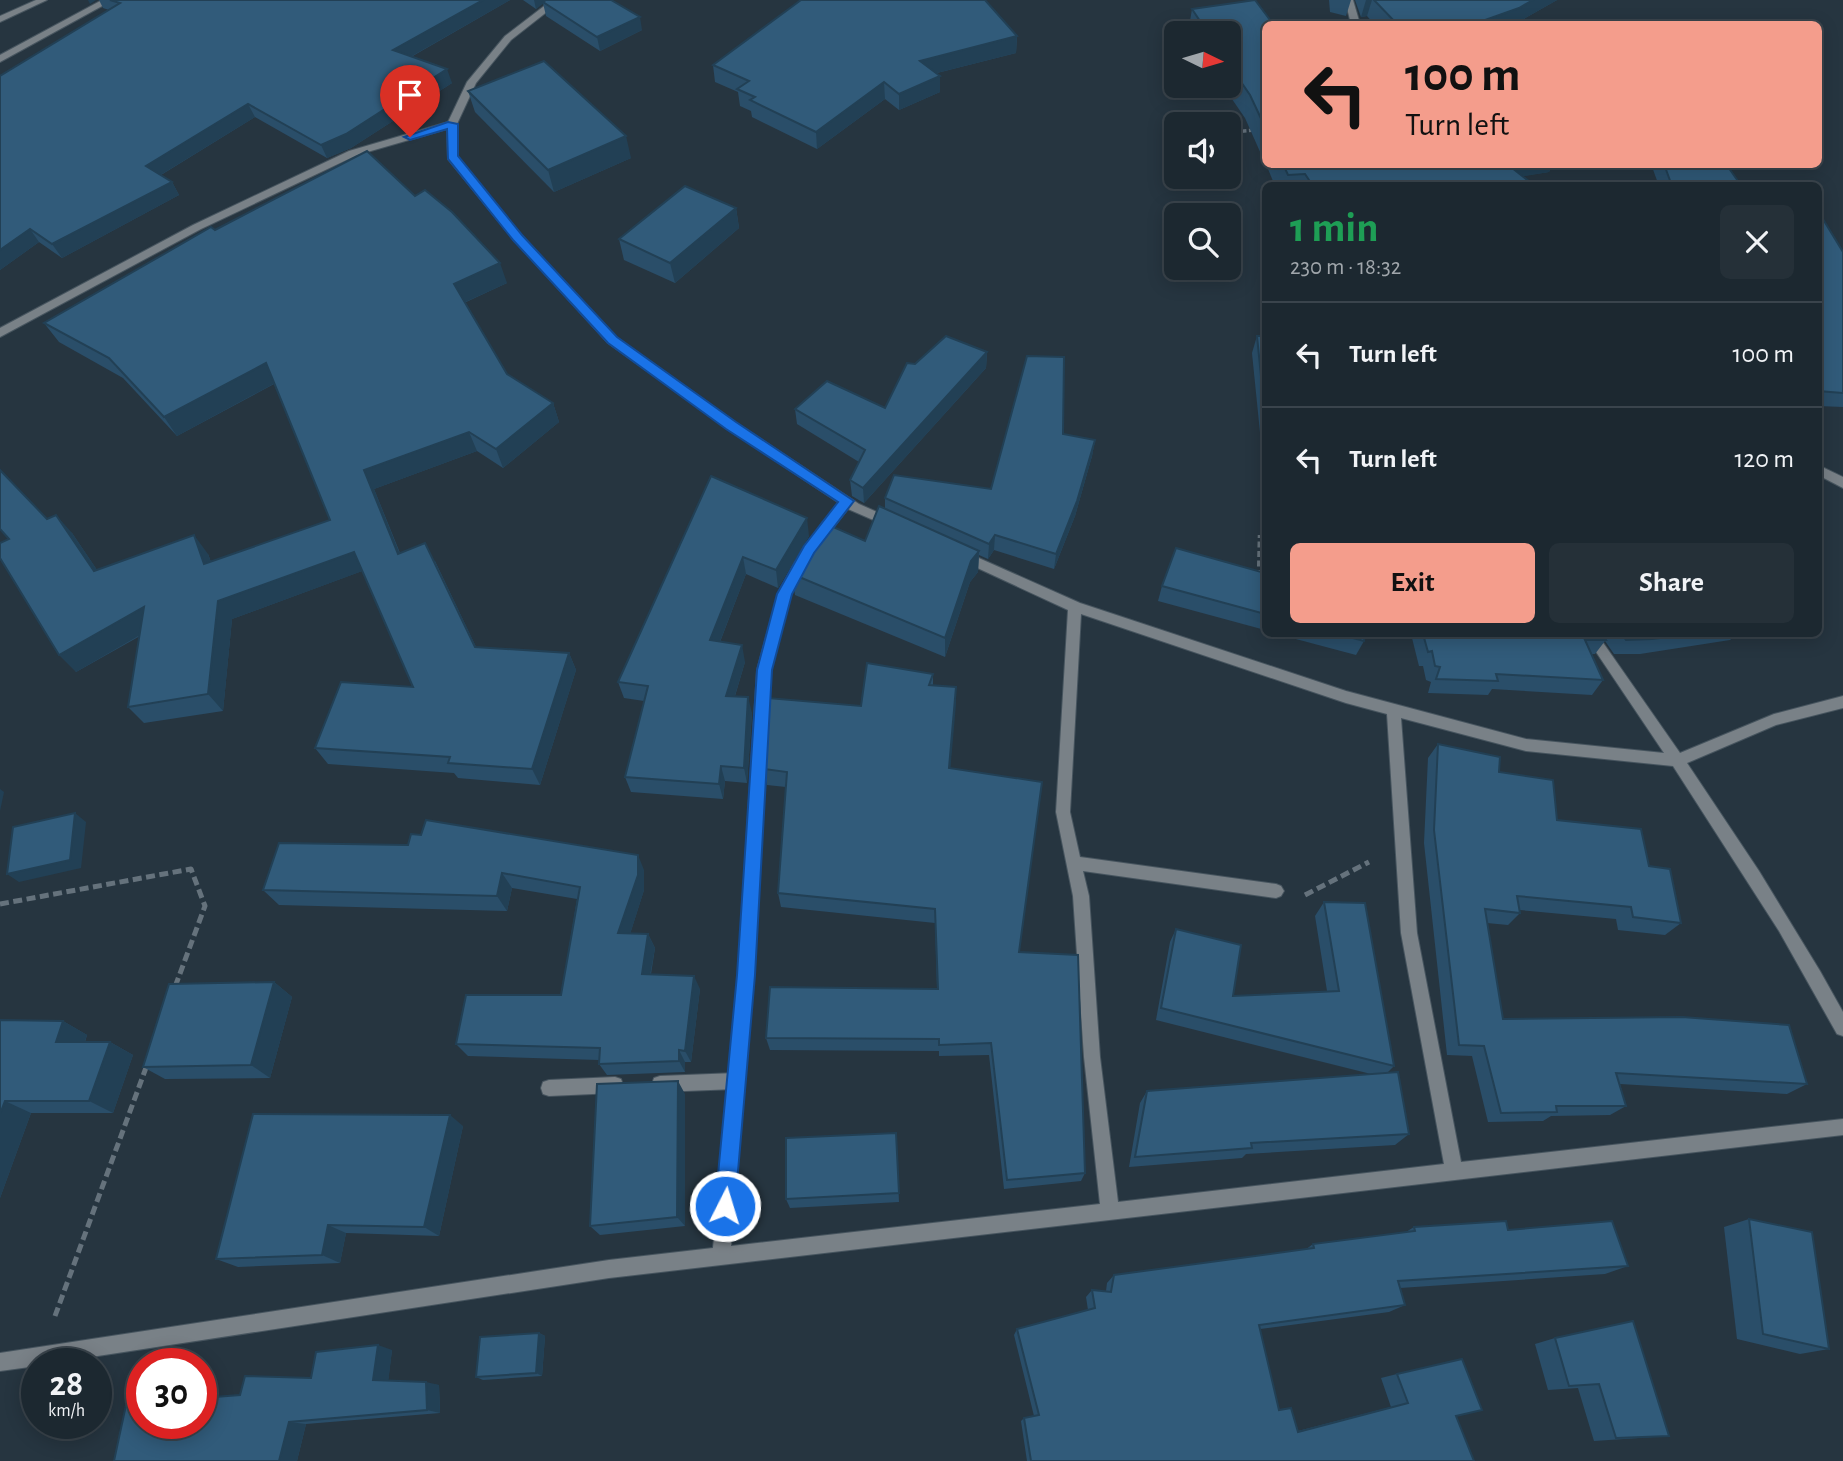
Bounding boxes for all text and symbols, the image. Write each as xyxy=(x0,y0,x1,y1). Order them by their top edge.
north arrow xyxy=(1164,21,1241,98)
map controls xyxy=(1164,21,1241,280)
icon: left xyxy=(1290,49,1381,140)
text: 100 m xyxy=(1405,51,1521,100)
pin xyxy=(380,65,440,137)
icon: arrive xyxy=(391,76,429,114)
text: Turn left xyxy=(1405,109,1509,141)
button: sound xyxy=(1164,112,1241,189)
button: search xyxy=(1164,203,1241,280)
button: close xyxy=(1720,205,1794,279)
text: 1 min xyxy=(1290,207,1379,249)
text: 230 m · 18:32 xyxy=(1290,256,1401,279)
icon: left xyxy=(1290,336,1328,374)
text: Turn left xyxy=(1349,341,1437,367)
text: 100 m xyxy=(1733,341,1794,367)
icon: left xyxy=(1290,441,1328,479)
text: Turn left xyxy=(1349,446,1437,472)
text: 120 m xyxy=(1734,446,1794,472)
button: Exit xyxy=(1290,543,1535,623)
button: Share xyxy=(1549,543,1794,623)
position arrow xyxy=(688,1169,762,1243)
speed limit sign: 30 xyxy=(126,1348,217,1439)
text: 28 xyxy=(50,1367,83,1402)
text: km/h xyxy=(48,1402,85,1420)

